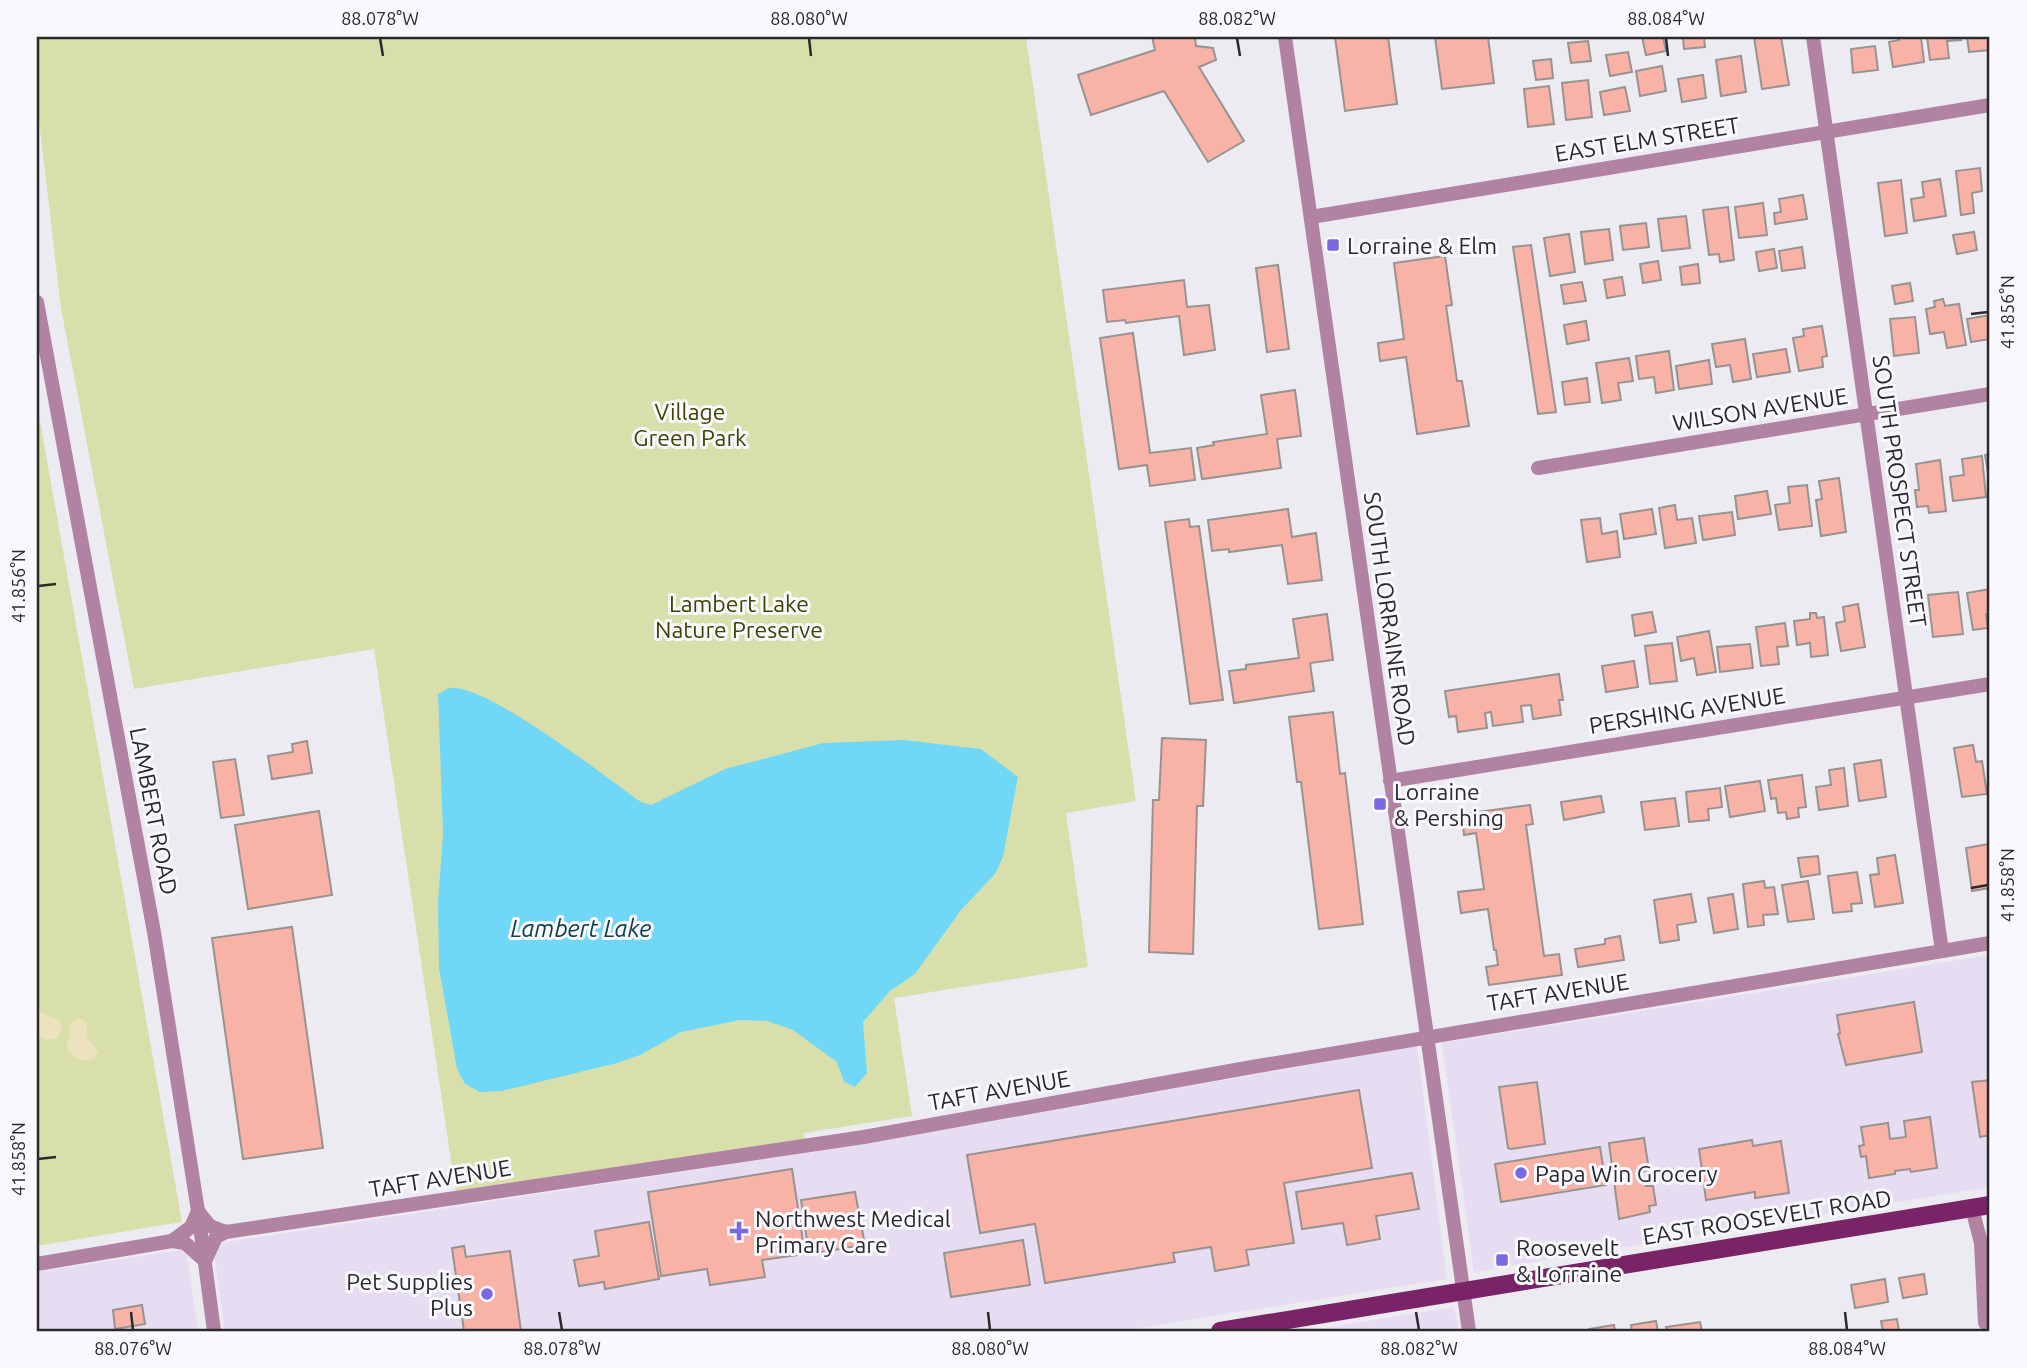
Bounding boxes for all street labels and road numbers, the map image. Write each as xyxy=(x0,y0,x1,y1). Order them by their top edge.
street label: EAST ELM STREET xyxy=(1553,112,1741,166)
street label: SOUTH PROSPECT STREET xyxy=(1869,353,1931,629)
street label: WILSON AVENUE xyxy=(1671,383,1849,435)
street label: SOUTH LORRAINE ROAD xyxy=(1360,490,1420,748)
street label: PERSHING AVENUE xyxy=(1587,682,1787,738)
street label: LAMBERT ROAD xyxy=(125,725,183,897)
street label: TAFT AVENUE xyxy=(1485,968,1631,1016)
street label: TAFT AVENUE xyxy=(926,1065,1072,1115)
street label: TAFT AVENUE xyxy=(367,1154,513,1202)
street label: EAST ROOSEVELT ROAD xyxy=(1641,1185,1893,1249)

